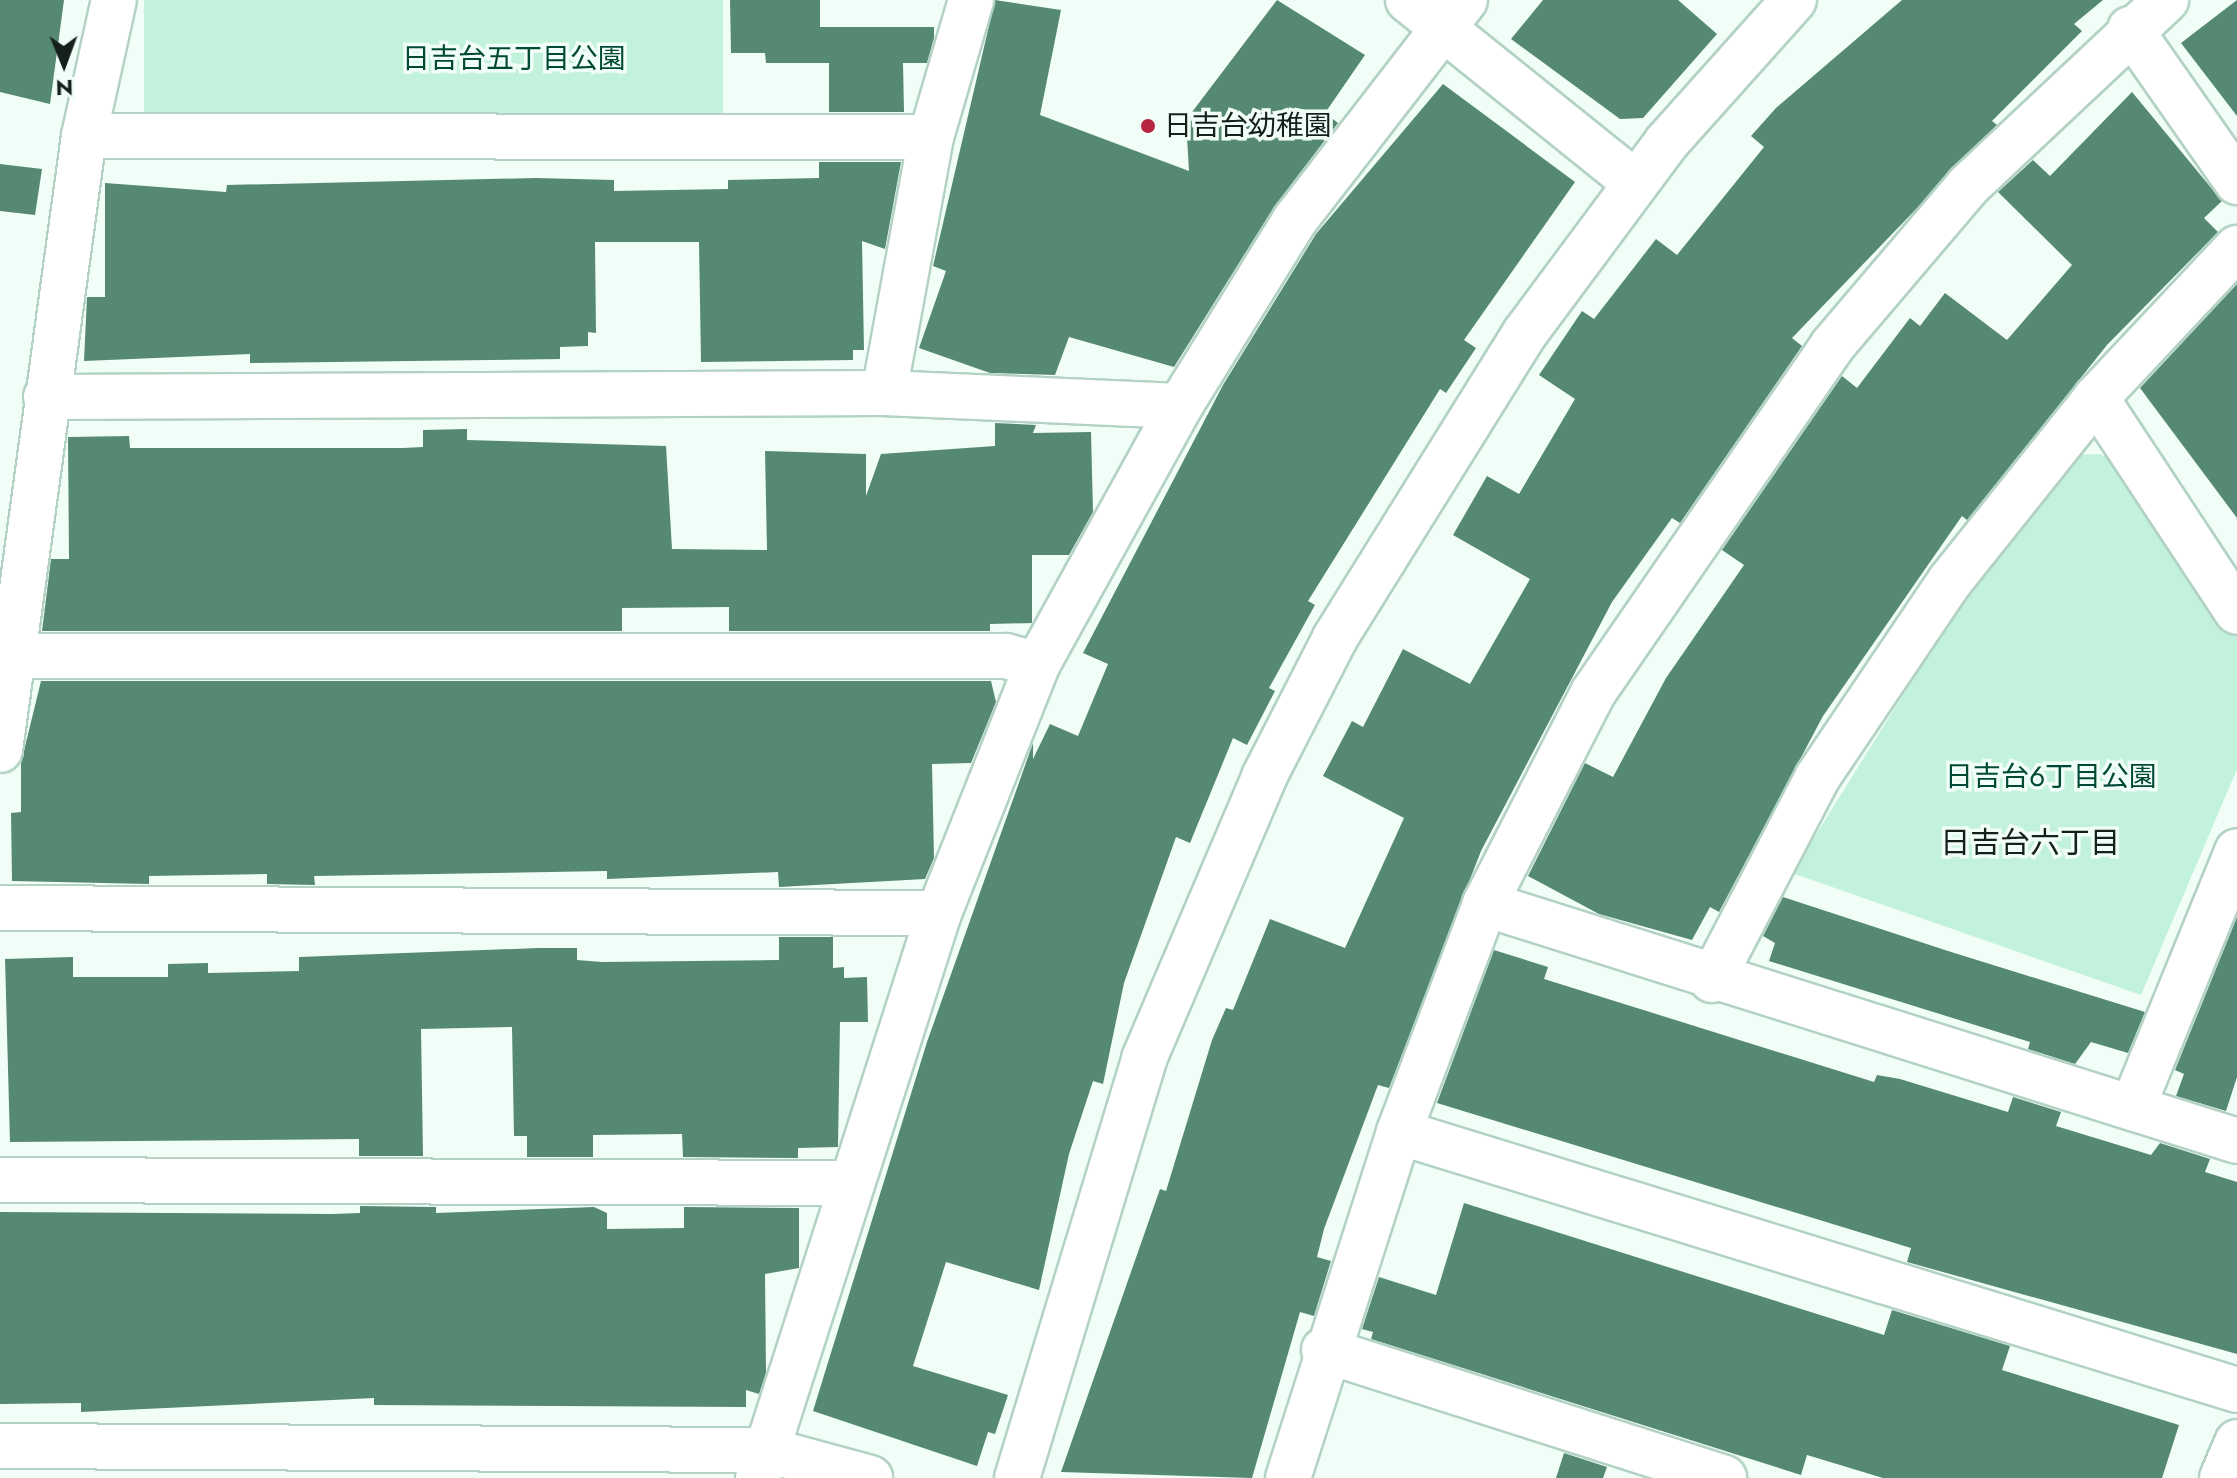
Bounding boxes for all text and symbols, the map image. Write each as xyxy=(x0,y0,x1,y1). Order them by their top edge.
north arrow xyxy=(24,24,104,104)
park label: 日吉台五丁目公園 xyxy=(402,42,626,76)
text: N xyxy=(55,72,73,104)
place label: 日吉台幼稚園 xyxy=(1164,109,1332,143)
marker: 日吉台幼稚園 xyxy=(1139,117,1157,135)
park label: 日吉台６丁目公園 xyxy=(1945,760,2157,794)
district label: 日吉台六丁目 xyxy=(1940,825,2120,861)

